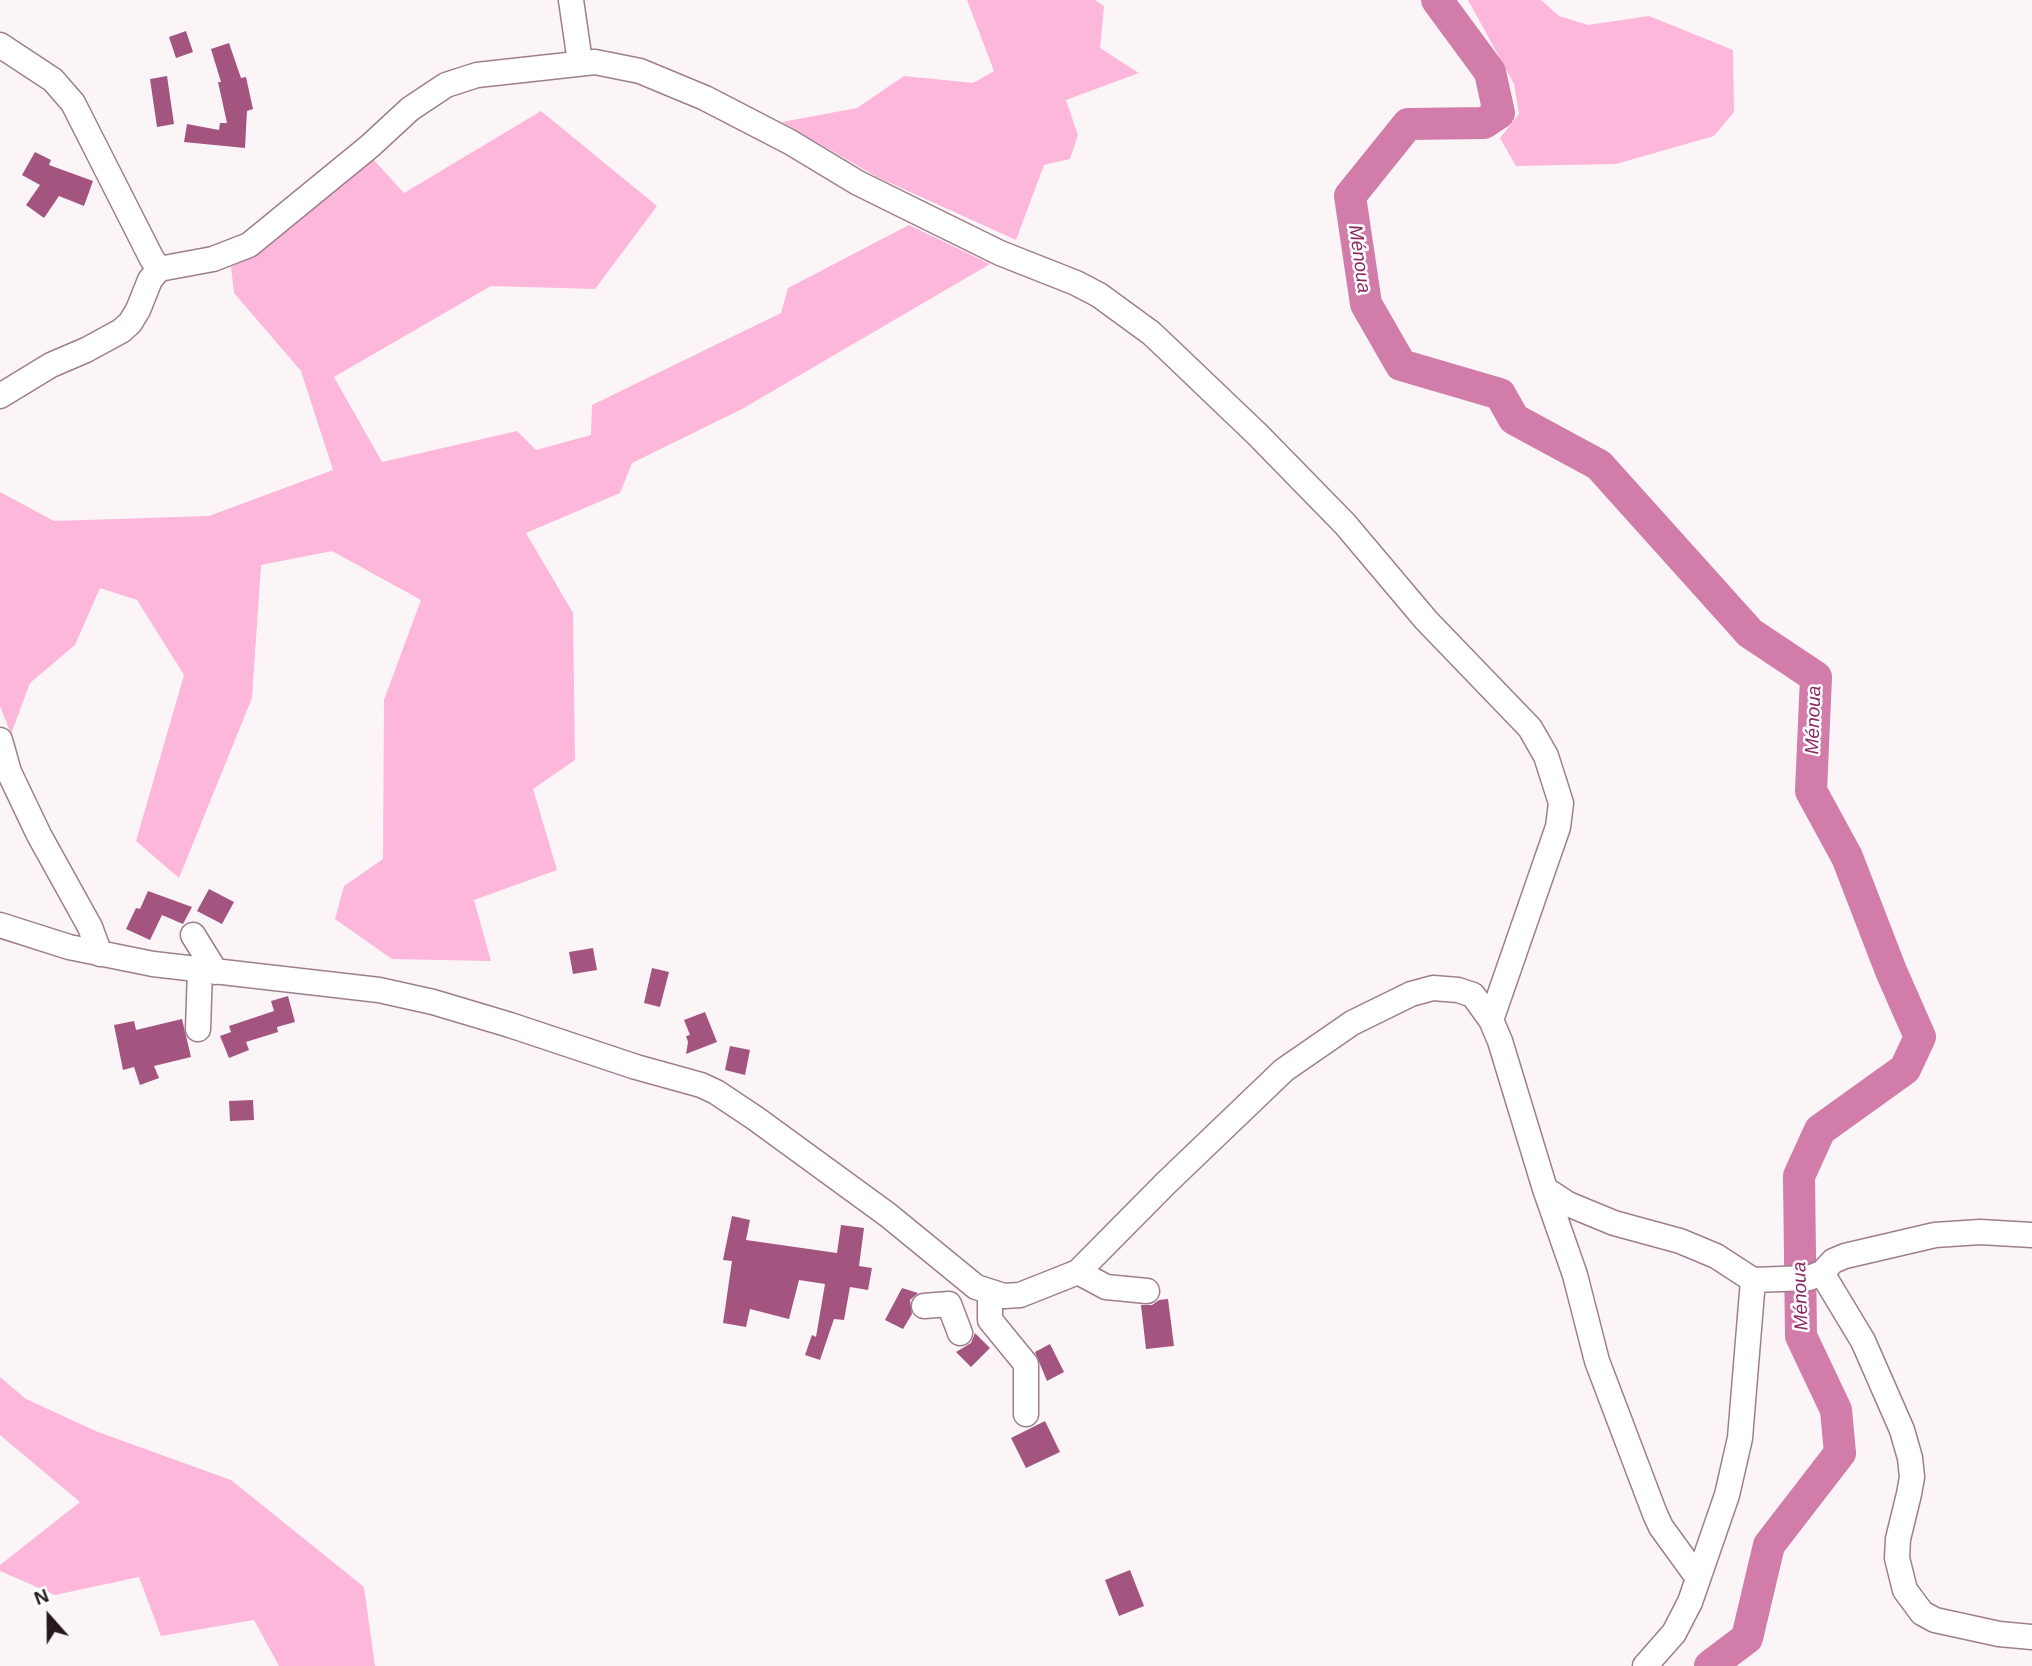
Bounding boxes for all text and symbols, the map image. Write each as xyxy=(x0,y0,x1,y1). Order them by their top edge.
water label: Ménoua xyxy=(1343,223,1375,295)
water label: Ménoua xyxy=(1801,685,1827,755)
water label: Ménoua xyxy=(1788,1261,1814,1331)
north arrow xyxy=(14,1582,84,1652)
text: N xyxy=(31,1585,51,1609)

